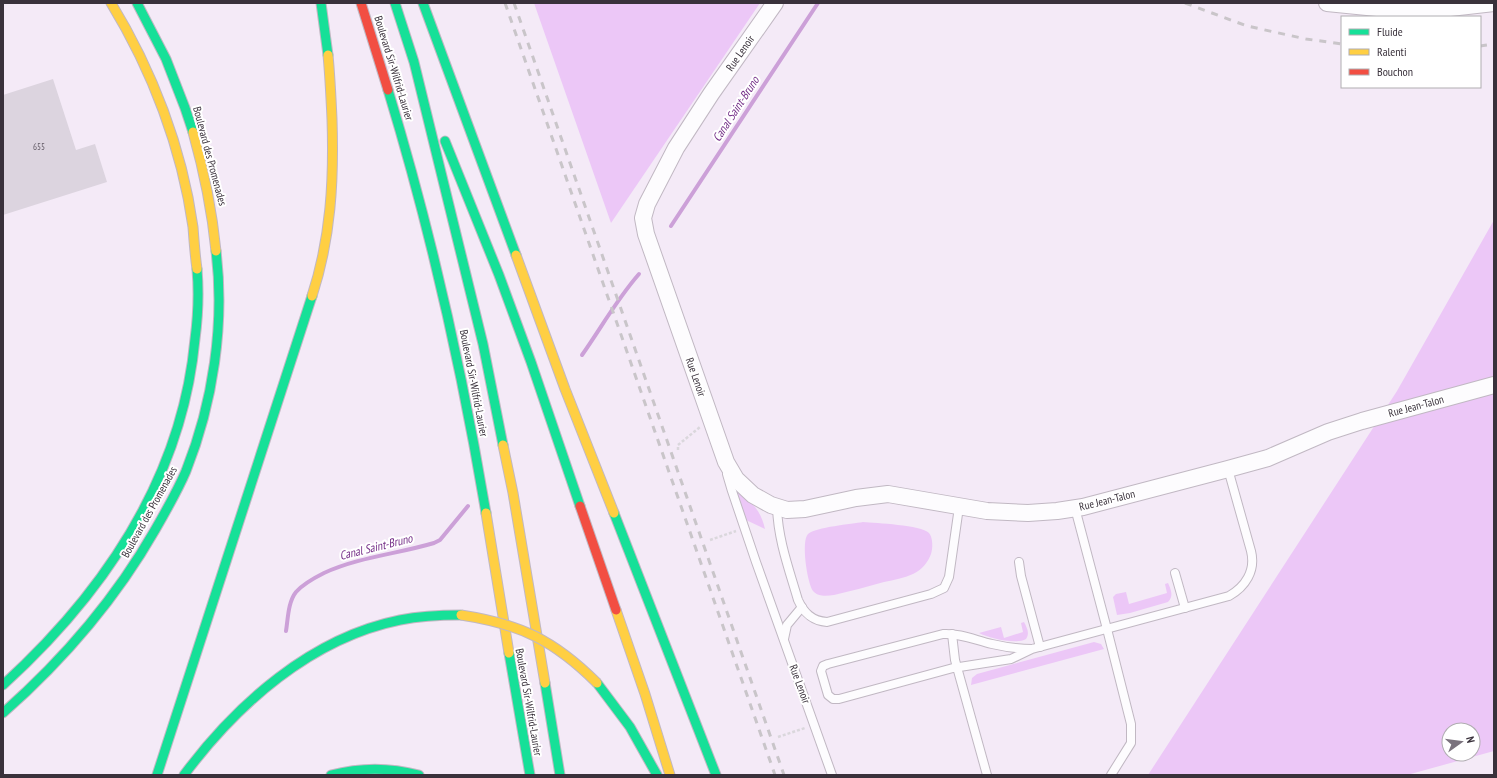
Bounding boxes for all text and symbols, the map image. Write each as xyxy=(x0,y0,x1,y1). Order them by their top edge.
street label: Boulevard Sir-Wilfrid-Laurier xyxy=(371,14,417,122)
legend xyxy=(1341,16,1481,88)
text: Fluide xyxy=(1377,24,1403,39)
street label: Rue Lenoir xyxy=(723,32,757,74)
text: Ralenti xyxy=(1377,44,1406,59)
text: Bouchon xyxy=(1377,64,1413,79)
water label: Canal Saint-Bruno xyxy=(709,73,763,144)
street label: Boulevard des Promenades xyxy=(190,105,230,207)
house number: 655 xyxy=(33,141,45,152)
street label: Boulevard Sir-Wilfrid-Laurier xyxy=(457,328,491,438)
street label: Rue Lenoir xyxy=(683,356,709,398)
street label: Rue Jean-Talon xyxy=(1387,392,1445,420)
street label: Boulevard des Promenades xyxy=(118,464,180,560)
street label: Rue Jean-Talon xyxy=(1078,486,1136,514)
water label: Canal Saint-Bruno xyxy=(338,530,415,563)
street label: Boulevard Sir-Wilfrid-Laurier xyxy=(513,647,545,757)
street label: Rue Lenoir xyxy=(786,663,814,705)
north arrow xyxy=(1441,722,1481,762)
text: N xyxy=(1463,735,1478,744)

